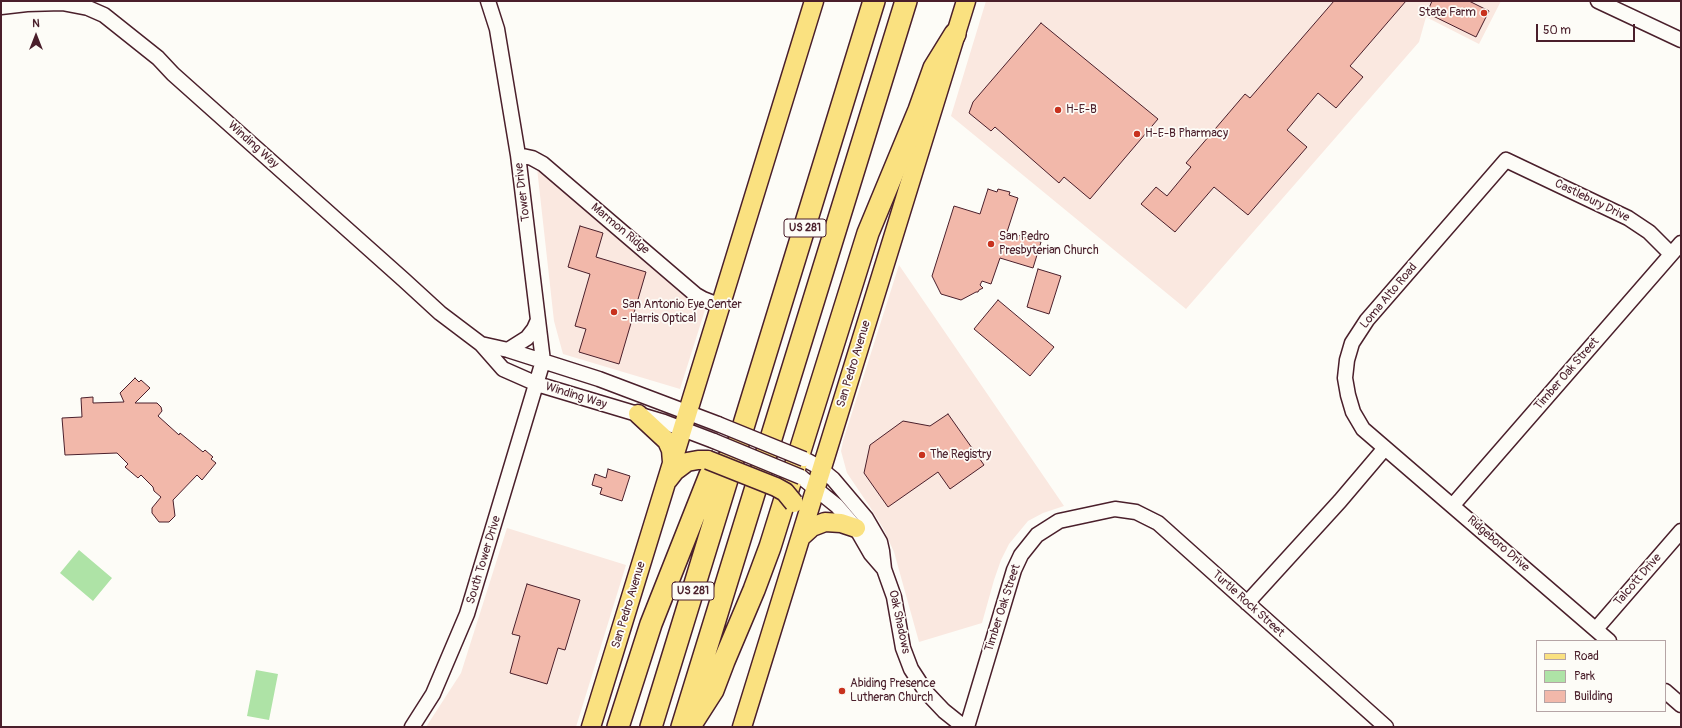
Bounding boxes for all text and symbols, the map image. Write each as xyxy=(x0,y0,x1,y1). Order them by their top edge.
place label: State Farm xyxy=(1419,6,1476,20)
marker: State Farm xyxy=(1479,8,1489,18)
north arrow xyxy=(16,16,56,56)
scale bar xyxy=(1538,16,1637,42)
text: N xyxy=(32,17,40,30)
text: 50 m xyxy=(1543,23,1571,38)
place label: H-E-B xyxy=(1066,103,1097,117)
marker: H-E-B xyxy=(1053,105,1063,115)
street label: Winding Way xyxy=(225,118,281,172)
place label: H-E-B Pharmacy xyxy=(1145,127,1228,141)
marker: H-E-B Pharmacy xyxy=(1132,129,1142,139)
street label: Tower Drive xyxy=(512,162,534,222)
street label: Castlebury Drive xyxy=(1552,177,1632,225)
street label: Marmon Ridge xyxy=(588,200,652,258)
road number: US 281 xyxy=(784,219,826,237)
place label: San Pedro Presbyterian Church xyxy=(999,230,1099,258)
marker: San Pedro Presbyterian Church xyxy=(986,239,996,249)
street label: Loma Alto Road xyxy=(1357,260,1421,332)
place label: San Antonio Eye Center - Harris Optical xyxy=(622,298,742,326)
marker: San Antonio Eye Center - Harris Optical xyxy=(609,307,619,317)
street label: San Pedro Avenue xyxy=(834,319,874,409)
street label: Timber Oak Street xyxy=(1532,335,1602,413)
street label: Winding Way xyxy=(544,380,608,412)
place label: The Registry xyxy=(930,448,991,462)
marker: The Registry xyxy=(917,450,927,460)
street label: Ridgeboro Drive xyxy=(1464,513,1532,575)
street label: South Tower Drive xyxy=(464,514,504,606)
street label: Talcott Drive xyxy=(1611,551,1665,609)
street label: San Pedro Avenue xyxy=(609,560,649,650)
street label: Timber Oak Street xyxy=(982,562,1024,654)
street label: Turtle Rock Street xyxy=(1209,568,1287,640)
road number: US 281 xyxy=(672,582,714,600)
street label: Oak Shadows xyxy=(885,589,913,655)
legend xyxy=(1536,640,1666,712)
text: Road xyxy=(1574,649,1599,664)
text: Park xyxy=(1574,669,1595,684)
place label: Abiding Presence Lutheran Church xyxy=(850,677,935,705)
marker: Abiding Presence Lutheran Church xyxy=(837,686,847,696)
text: Building xyxy=(1574,689,1613,704)

